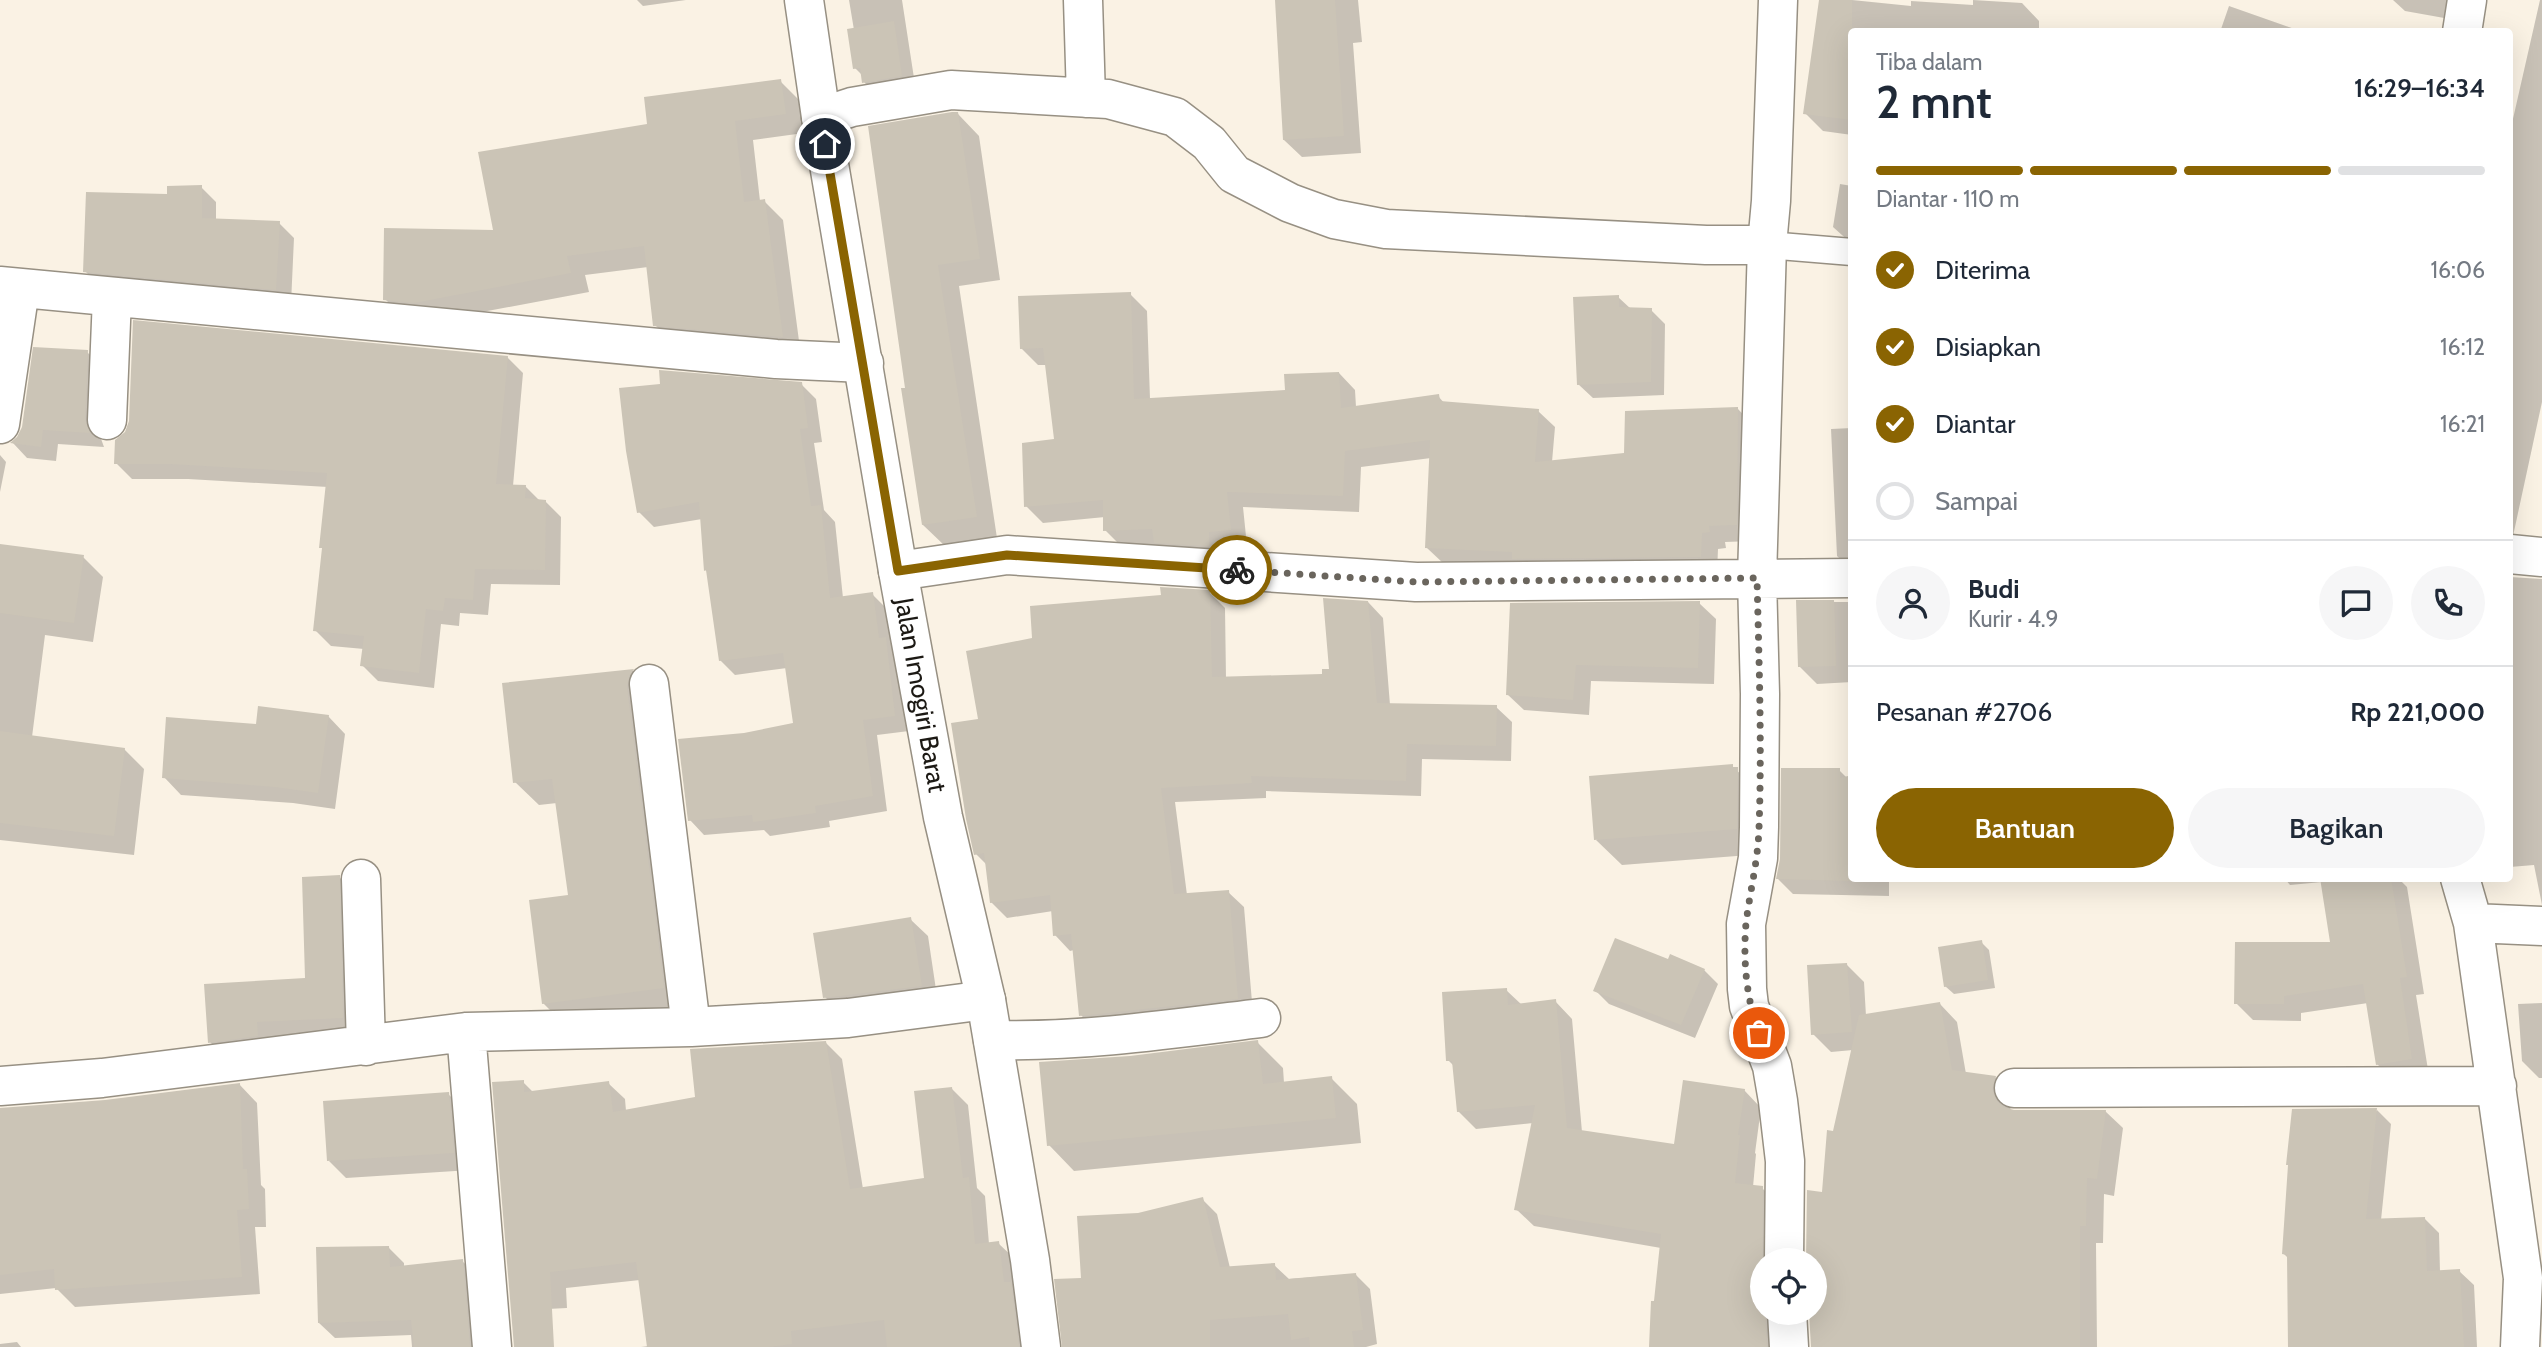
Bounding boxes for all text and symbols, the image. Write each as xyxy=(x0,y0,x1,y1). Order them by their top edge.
text: Tiba dalam xyxy=(1876,48,1982,76)
text: 16:29–16:34 xyxy=(2354,72,2485,104)
text: 2 mnt xyxy=(1876,74,1992,130)
pin xyxy=(795,114,855,174)
icon: home xyxy=(806,125,844,163)
text: Diantar · 110 m xyxy=(1876,185,2019,213)
icon: check xyxy=(1876,251,1914,289)
text: Diterima xyxy=(1935,254,2030,286)
text: 16:06 xyxy=(2431,256,2485,284)
icon: check xyxy=(1876,328,1914,366)
text: Disiapkan xyxy=(1935,331,2041,363)
text: 16:12 xyxy=(2440,333,2485,361)
icon: check xyxy=(1876,405,1914,443)
text: Diantar xyxy=(1935,408,2016,440)
text: 16:21 xyxy=(2440,410,2485,438)
text: Sampai xyxy=(1935,485,2018,517)
courier xyxy=(1202,535,1272,605)
icon: bike xyxy=(1218,551,1256,589)
button: person xyxy=(1876,566,1950,640)
button: chat xyxy=(2319,566,2393,640)
button: phone xyxy=(2411,566,2485,640)
text: Budi xyxy=(1968,573,2020,605)
street label: Jalan Imogiri Barat xyxy=(888,594,954,795)
text: Kurir · 4.9 xyxy=(1968,605,2059,633)
text: Pesanan #2706 xyxy=(1876,696,2052,728)
text: Rp 221,000 xyxy=(2350,696,2485,728)
button: Bantuan xyxy=(1876,788,2174,868)
button: Bagikan xyxy=(2188,788,2485,868)
pin xyxy=(1729,1003,1789,1063)
icon: bag xyxy=(1740,1014,1778,1052)
map controls xyxy=(1750,1248,1827,1325)
button: locate xyxy=(1750,1248,1827,1325)

